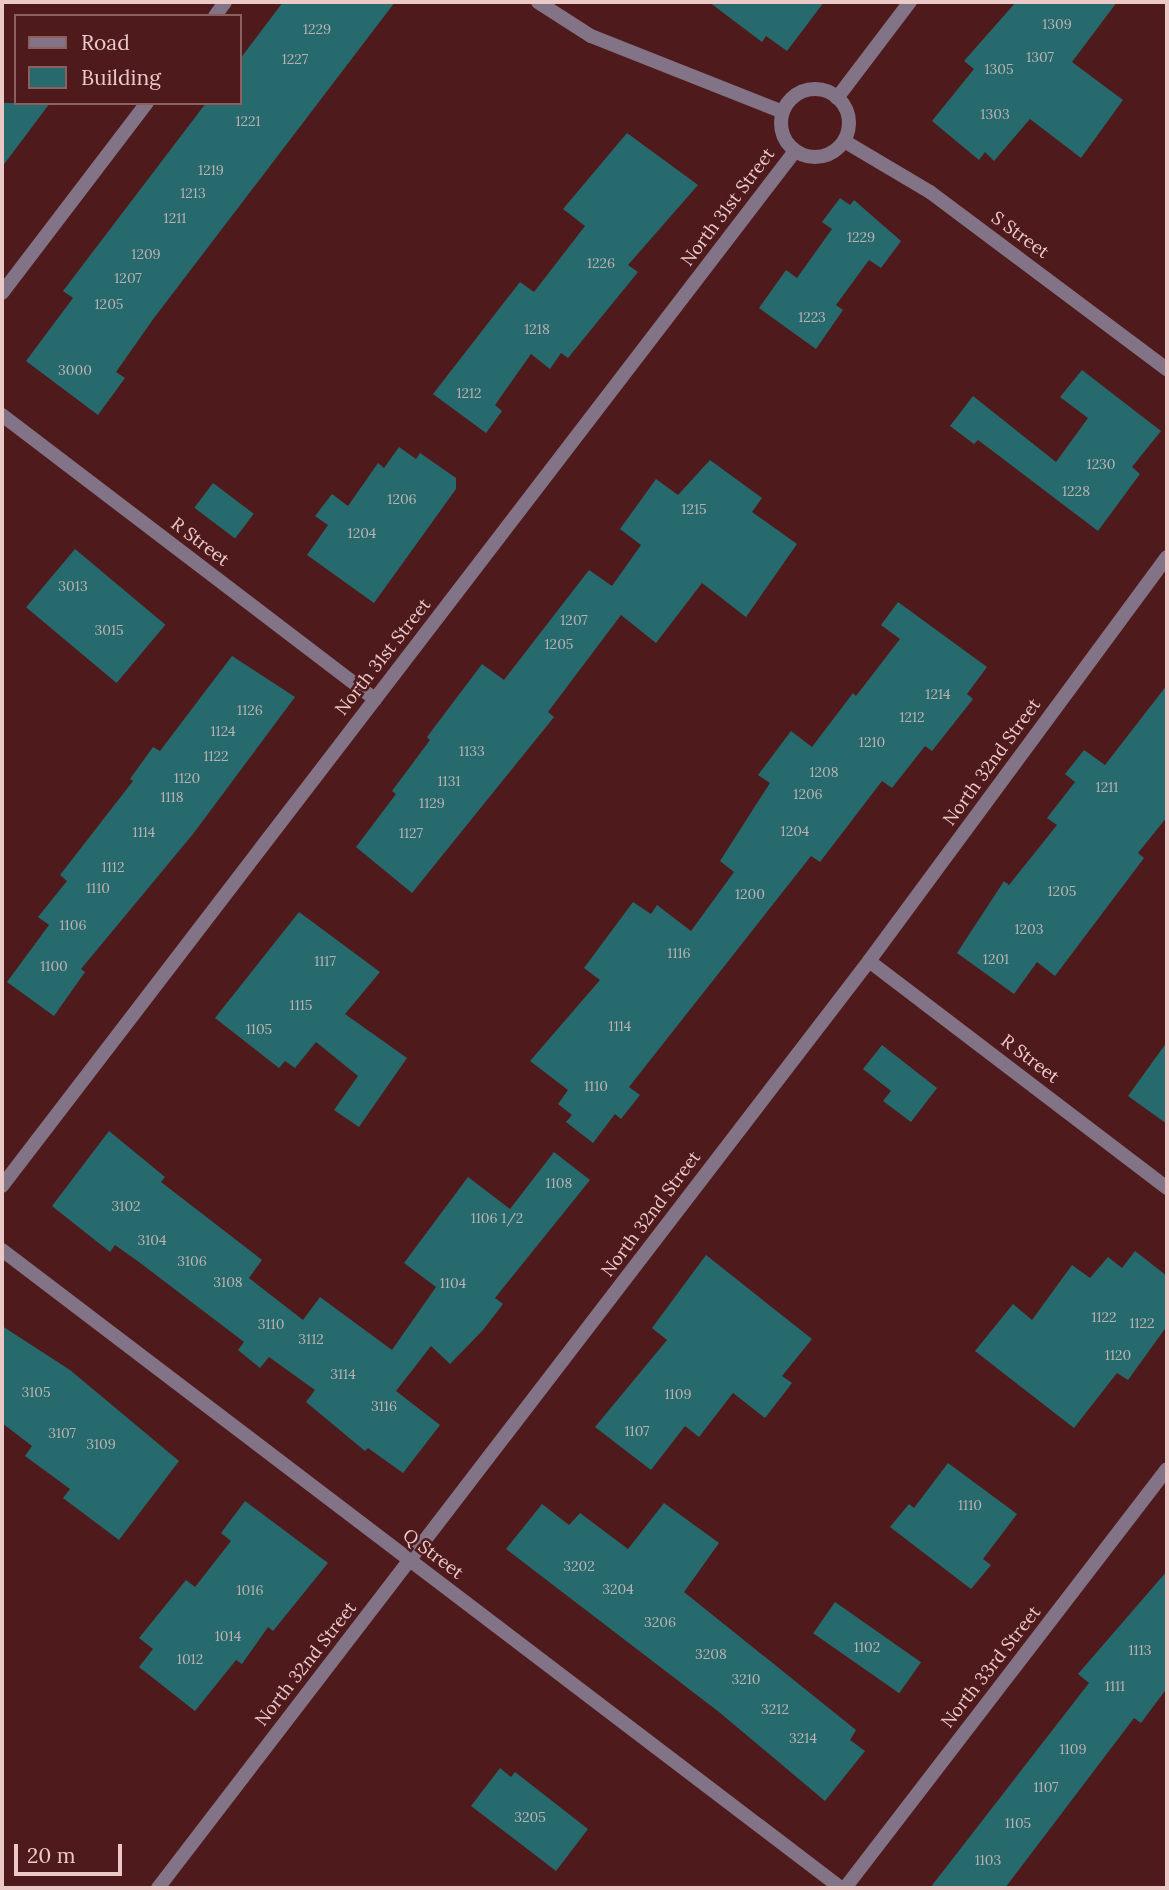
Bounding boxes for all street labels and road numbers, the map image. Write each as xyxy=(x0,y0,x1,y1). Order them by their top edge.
street label: North 31st Street xyxy=(677,144,779,270)
street label: S Street xyxy=(987,207,1053,263)
street label: R Street xyxy=(167,513,233,571)
street label: North 31st Street xyxy=(331,594,435,720)
street label: North 32nd Street xyxy=(939,694,1045,830)
street label: R Street xyxy=(997,1030,1063,1088)
street label: North 32nd Street xyxy=(597,1147,705,1281)
street label: Q Street xyxy=(399,1524,467,1584)
street label: North 32nd Street xyxy=(251,1598,361,1730)
street label: North 33rd Street xyxy=(937,1602,1045,1732)

